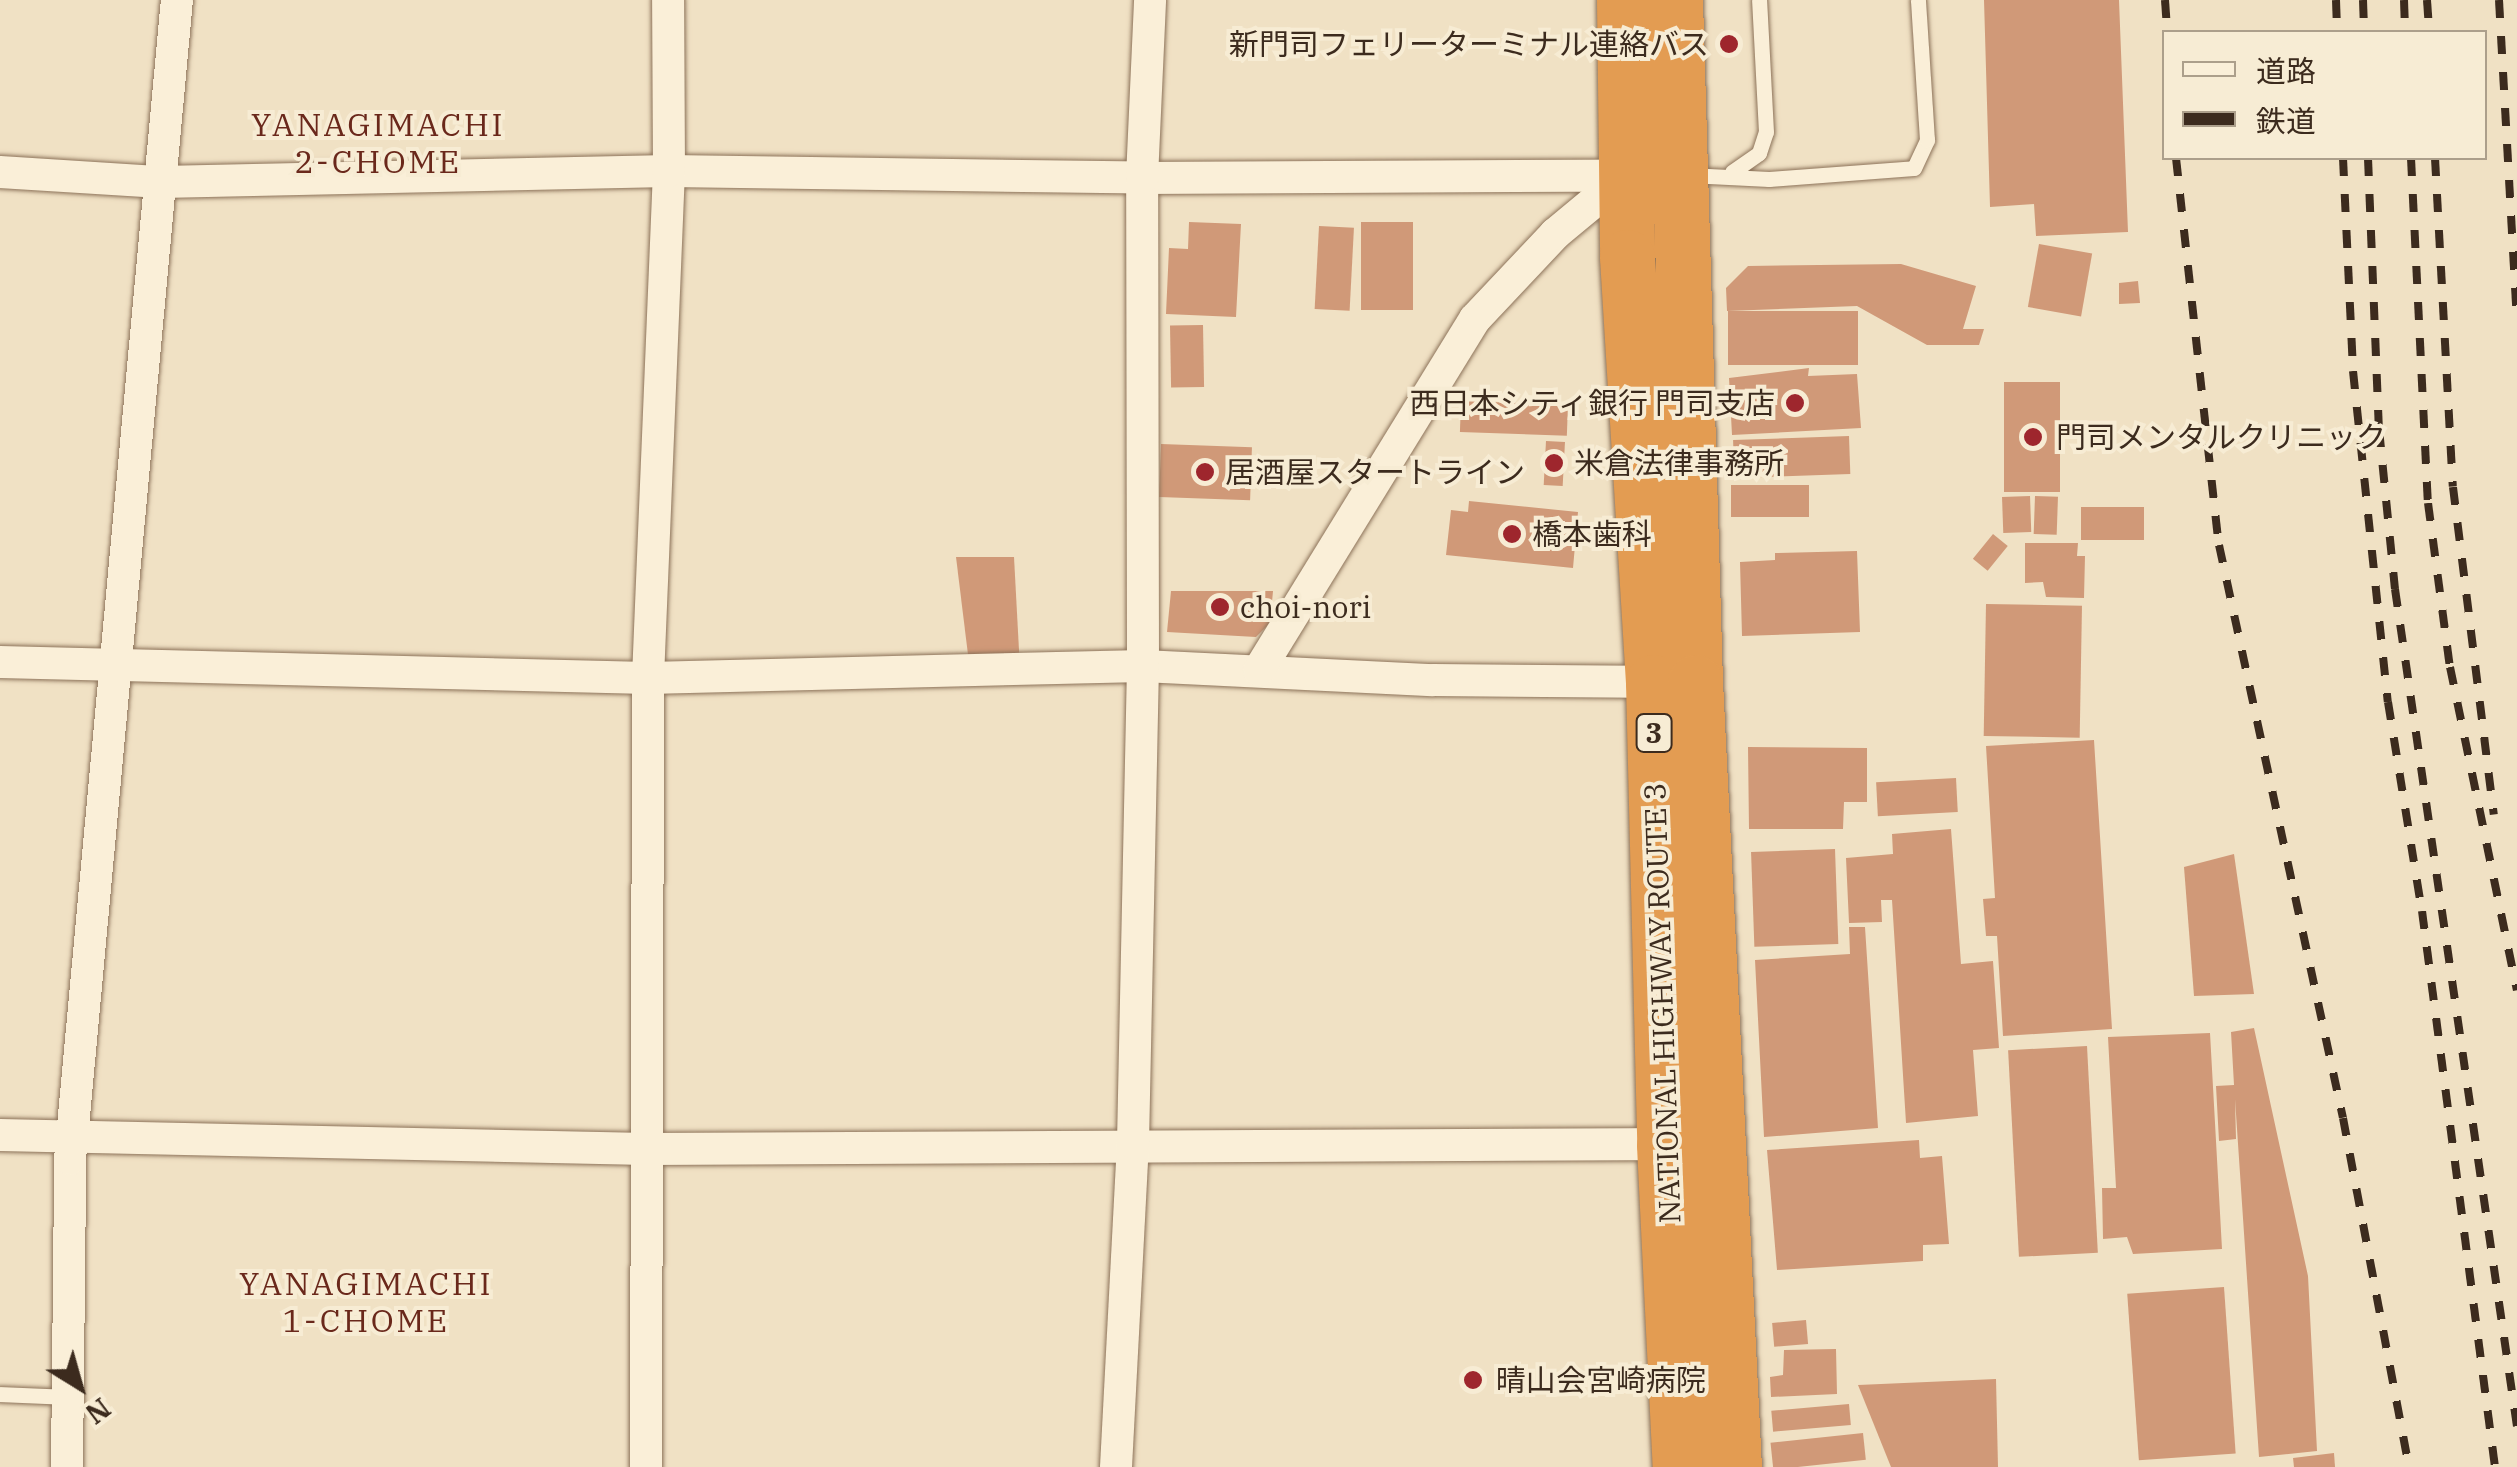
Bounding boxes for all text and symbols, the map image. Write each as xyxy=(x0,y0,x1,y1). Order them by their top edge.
place label: 新門司フェリーターミナル連絡バス xyxy=(1229,26,1709,62)
legend xyxy=(2162,30,2487,160)
marker: 新門司フェリーターミナル連絡バス xyxy=(1718,33,1740,55)
text: 道路 xyxy=(2256,51,2316,90)
text: 鉄道 xyxy=(2256,101,2316,140)
district label: YANAGIMACHI 2-CHOME xyxy=(251,106,505,181)
place label: 西日本シティ銀行 門司支店 xyxy=(1408,385,1775,421)
marker: 西日本シティ銀行 門司支店 xyxy=(1784,392,1806,414)
place label: 門司メンタルクリニック xyxy=(2056,419,2386,455)
marker: 門司メンタルクリニック xyxy=(2020,424,2046,450)
place label: 米倉法律事務所 xyxy=(1574,445,1784,481)
marker: 米倉法律事務所 xyxy=(1543,452,1565,474)
place label: 居酒屋スタートライン xyxy=(1225,454,1525,490)
marker: 居酒屋スタートライン xyxy=(1194,461,1216,483)
place label: 橋本歯科 xyxy=(1532,516,1652,552)
marker: 橋本歯科 xyxy=(1501,523,1523,545)
place label: choi-nori xyxy=(1240,589,1371,625)
marker: choi-nori xyxy=(1209,596,1231,618)
road number: 3 xyxy=(1634,710,1674,756)
street label: NATIONAL HIGHWAY ROUTE 3 xyxy=(1636,782,1688,1224)
district label: YANAGIMACHI 1-CHOME xyxy=(239,1265,493,1340)
north arrow xyxy=(30,1337,130,1437)
place label: 晴山会宮崎病院 xyxy=(1496,1362,1706,1398)
marker: 晴山会宮崎病院 xyxy=(1460,1367,1486,1393)
text: N xyxy=(78,1390,118,1433)

